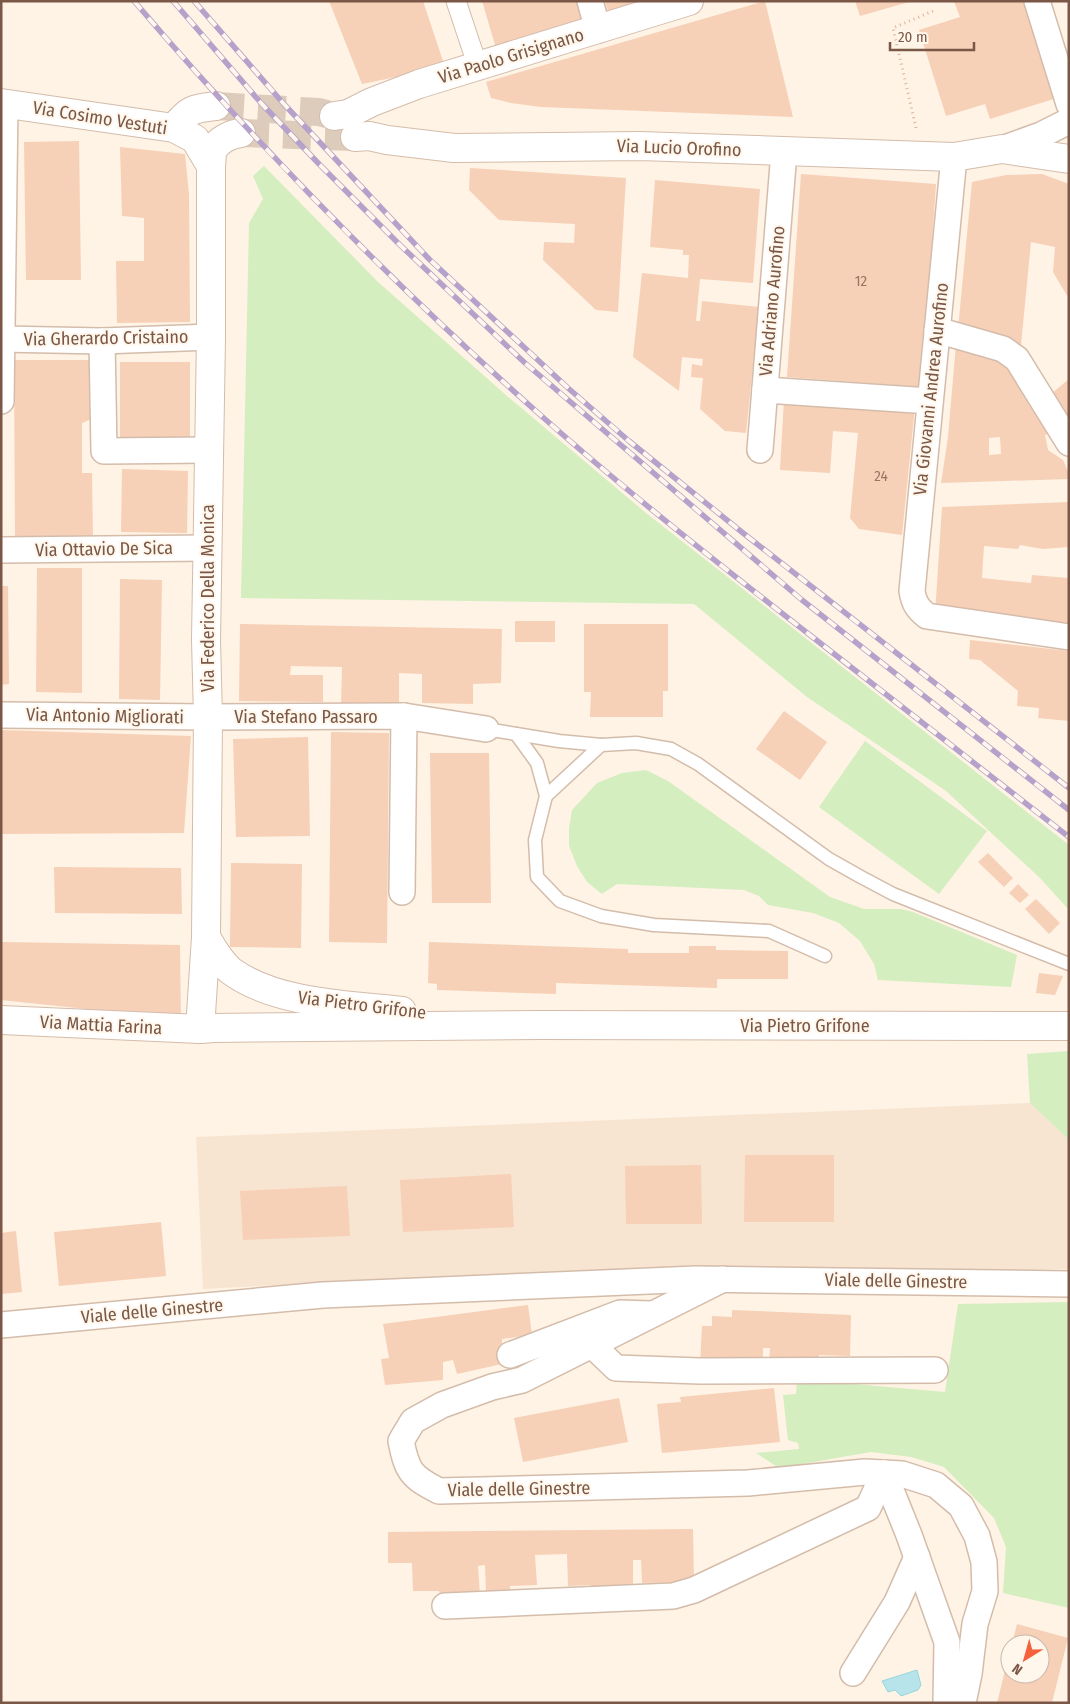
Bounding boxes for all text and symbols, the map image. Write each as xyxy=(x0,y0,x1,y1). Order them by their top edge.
scale bar xyxy=(890,20,974,52)
street label: Via Paolo Grisignano xyxy=(436,23,586,89)
text: 20 m xyxy=(898,28,928,46)
street label: Via Cosimo Vestuti xyxy=(31,97,169,139)
street label: Via Lucio Orofino xyxy=(616,135,742,161)
street label: Via Adriano Aurofino xyxy=(754,225,790,377)
house number: 12 xyxy=(855,272,868,290)
street label: Via Giovanni Andrea Aurofino xyxy=(909,281,953,497)
street label: Via Gherardo Cristaino xyxy=(24,326,188,350)
house number: 24 xyxy=(874,467,888,485)
street label: Via Federico Della Monica xyxy=(197,504,219,692)
street label: Via Ottavio De Sica xyxy=(35,537,173,561)
street label: Via Antonio Migliorati xyxy=(26,704,184,728)
street label: Via Stefano Passaro xyxy=(234,706,378,728)
street label: Via Pietro Grifone xyxy=(297,986,428,1024)
street label: Via Mattia Farina xyxy=(39,1011,163,1039)
street label: Via Pietro Grifone xyxy=(740,1015,870,1037)
street label: Viale delle Ginestre xyxy=(824,1269,968,1293)
street label: Viale delle Ginestre xyxy=(80,1294,224,1328)
street label: Viale delle Ginestre xyxy=(447,1477,591,1501)
north arrow xyxy=(1000,1634,1050,1684)
text: N xyxy=(1009,1660,1026,1678)

